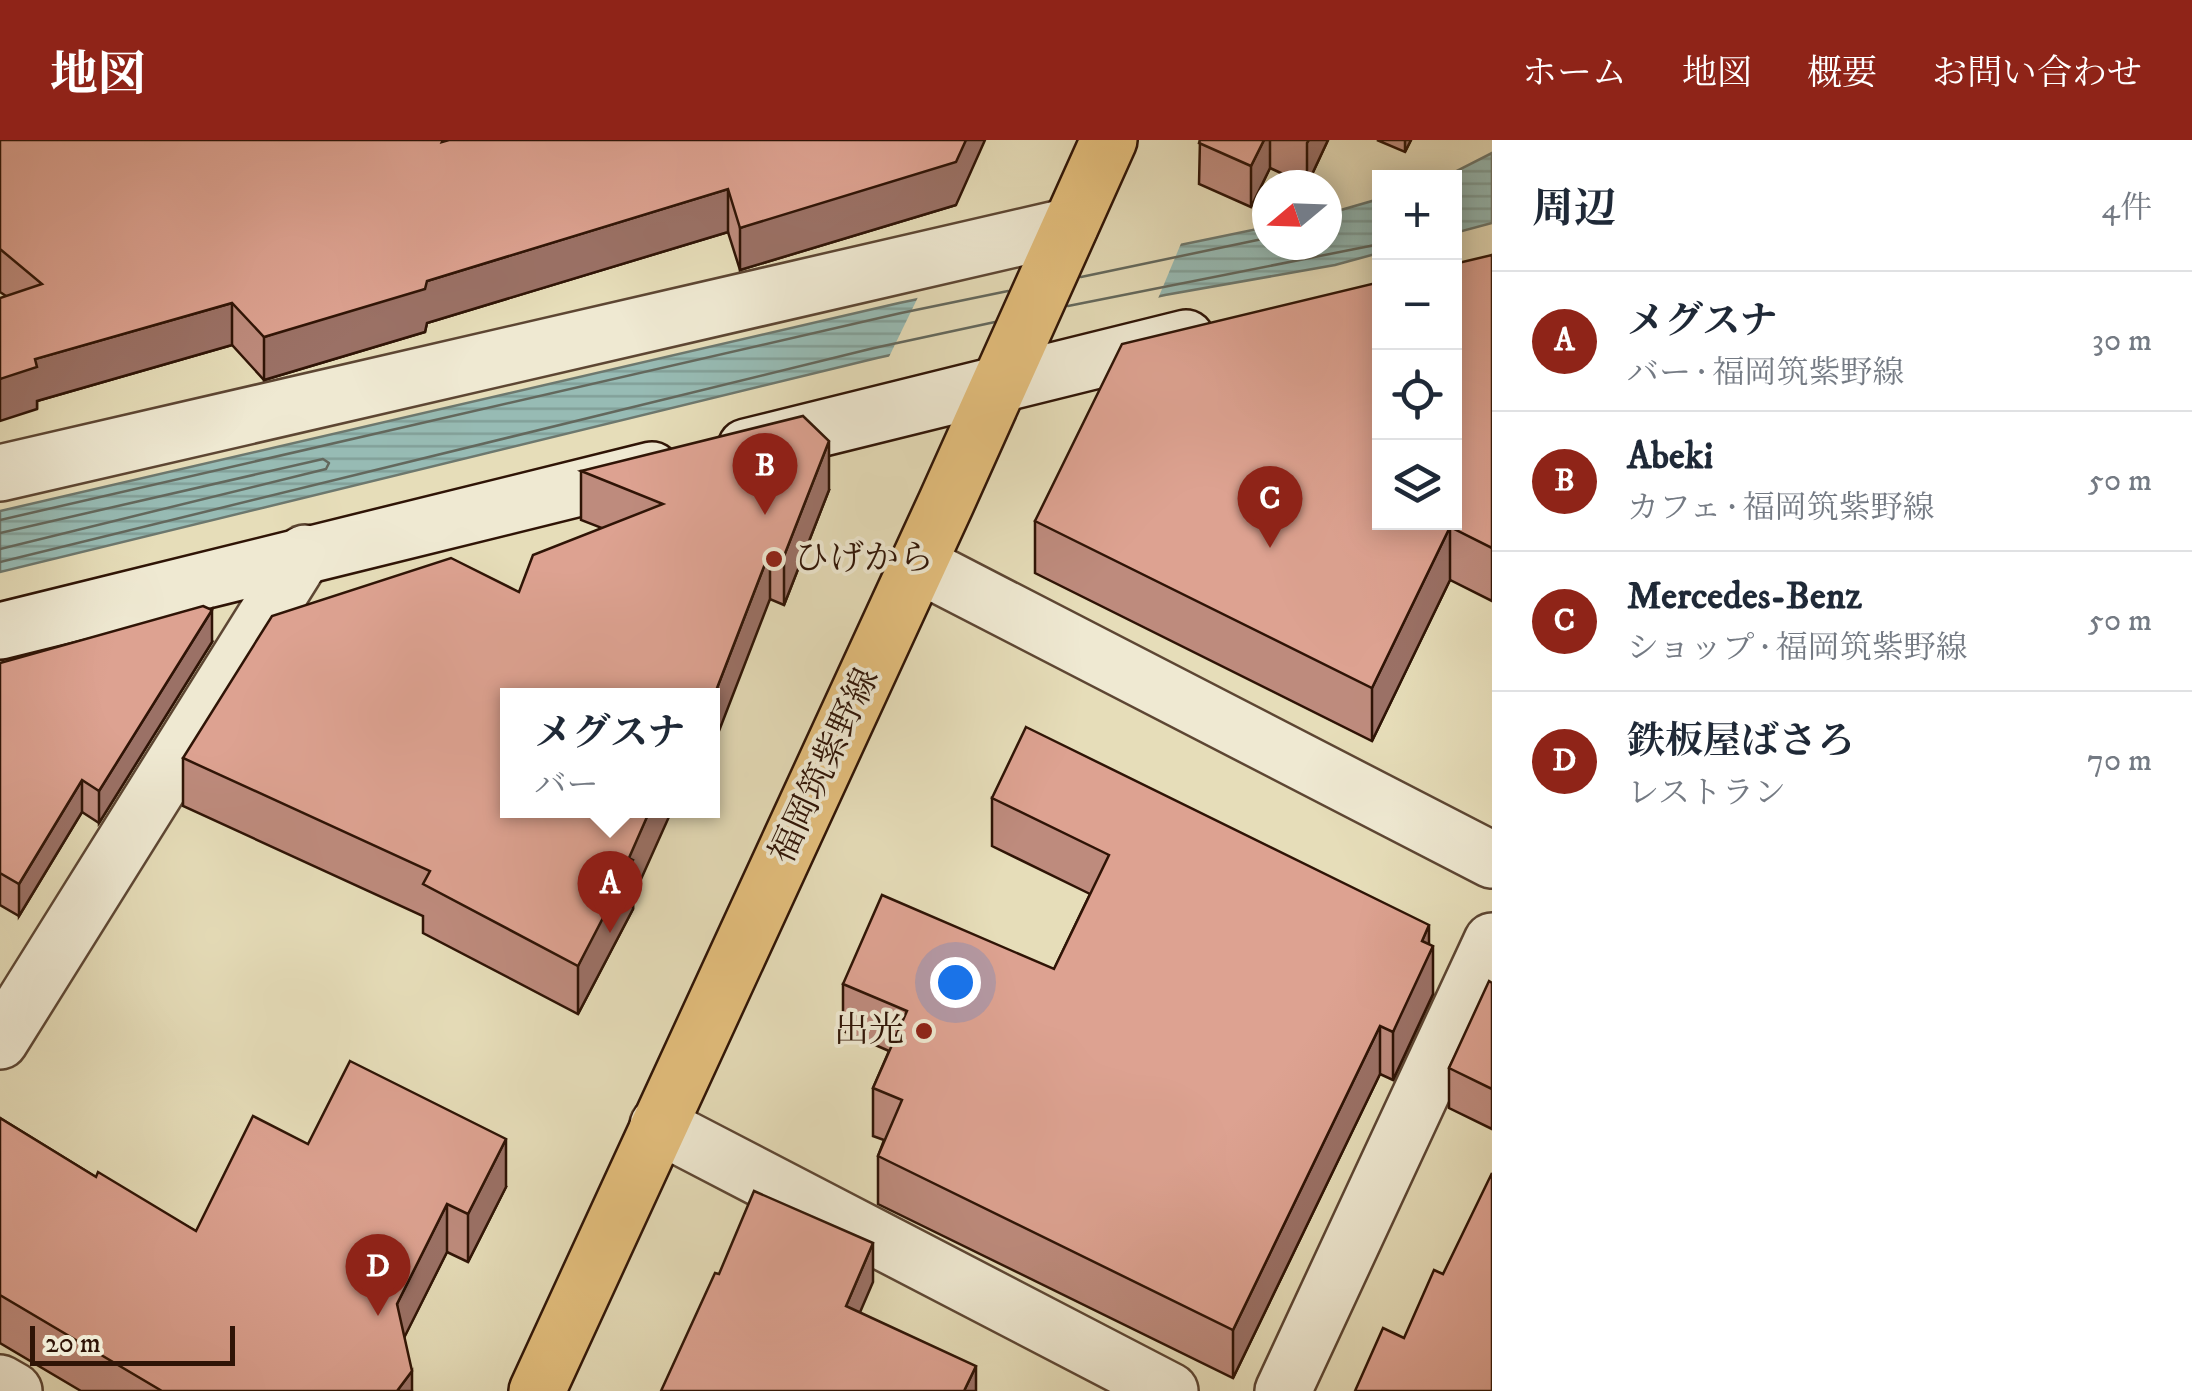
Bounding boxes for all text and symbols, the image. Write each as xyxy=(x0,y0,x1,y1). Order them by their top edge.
text: 地図 xyxy=(50,46,146,106)
text: ホーム xyxy=(1522,52,1627,96)
text: 地図 xyxy=(1682,52,1752,96)
text: 概要 xyxy=(1807,52,1877,96)
text: お問い合わせ xyxy=(1932,52,2142,96)
north arrow xyxy=(1252,170,1342,260)
map controls xyxy=(1372,170,1462,530)
button: + xyxy=(1372,170,1462,260)
text: 周辺 xyxy=(1532,184,1616,236)
text: 4件 xyxy=(2102,189,2152,229)
button: − xyxy=(1372,260,1462,350)
text: メグスナ xyxy=(1627,298,1778,346)
text: A xyxy=(1554,321,1575,361)
text: 30 m xyxy=(2092,321,2152,361)
button: locate xyxy=(1372,350,1462,440)
text: バー · 福岡筑紫野線 xyxy=(1627,354,1904,394)
pin: B xyxy=(732,432,798,515)
text: Abeki xyxy=(1627,433,1713,481)
button: layers xyxy=(1372,440,1462,530)
text: B xyxy=(1554,461,1575,501)
text: 50 m xyxy=(2088,461,2152,501)
pin: C xyxy=(1238,466,1302,548)
text: カフェ · 福岡筑紫野線 xyxy=(1627,489,1935,529)
place label: ひげから xyxy=(794,537,934,581)
marker: ひげから xyxy=(763,548,785,570)
text: Mercedes-Benz xyxy=(1627,573,1862,621)
text: C xyxy=(1554,601,1575,641)
text: 50 m xyxy=(2088,601,2152,641)
text: ショップ · 福岡筑紫野線 xyxy=(1627,629,1968,669)
street label: 福岡筑紫野線 xyxy=(761,662,889,870)
popup xyxy=(500,688,720,818)
text: メグスナ xyxy=(535,710,685,758)
text: 鉄板屋ばさろ xyxy=(1627,718,1855,766)
text: D xyxy=(1553,741,1576,781)
text: 70 m xyxy=(2087,741,2152,781)
text: バー xyxy=(535,766,599,806)
text: レストラン xyxy=(1627,774,1786,814)
pin: A xyxy=(578,850,642,933)
your location xyxy=(930,957,981,1008)
place label: 出光 xyxy=(834,1009,904,1053)
marker: 出光 xyxy=(913,1020,935,1042)
pin: D xyxy=(346,1234,410,1316)
scale bar xyxy=(30,1321,235,1366)
text: 20 m xyxy=(45,1326,101,1361)

